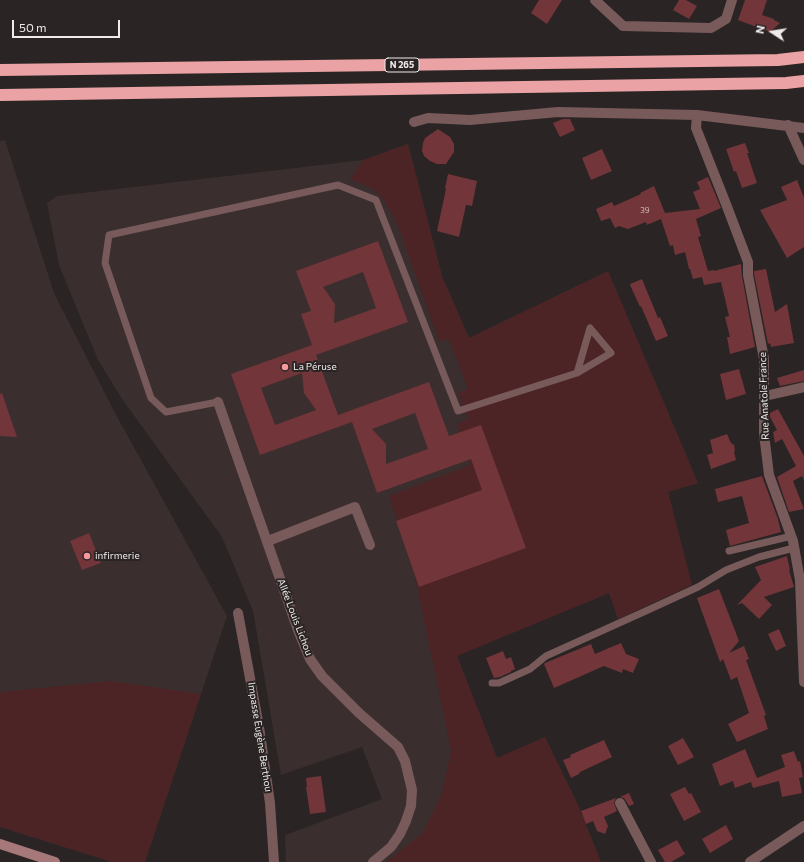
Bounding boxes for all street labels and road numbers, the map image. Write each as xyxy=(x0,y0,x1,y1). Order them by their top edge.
road number: N 265 xyxy=(385,58,419,72)
street label: Rue Anatole France xyxy=(756,352,772,440)
street label: Allée Louis Lichou xyxy=(275,577,315,657)
street label: Impasse Eugène Berthou xyxy=(245,681,275,793)

